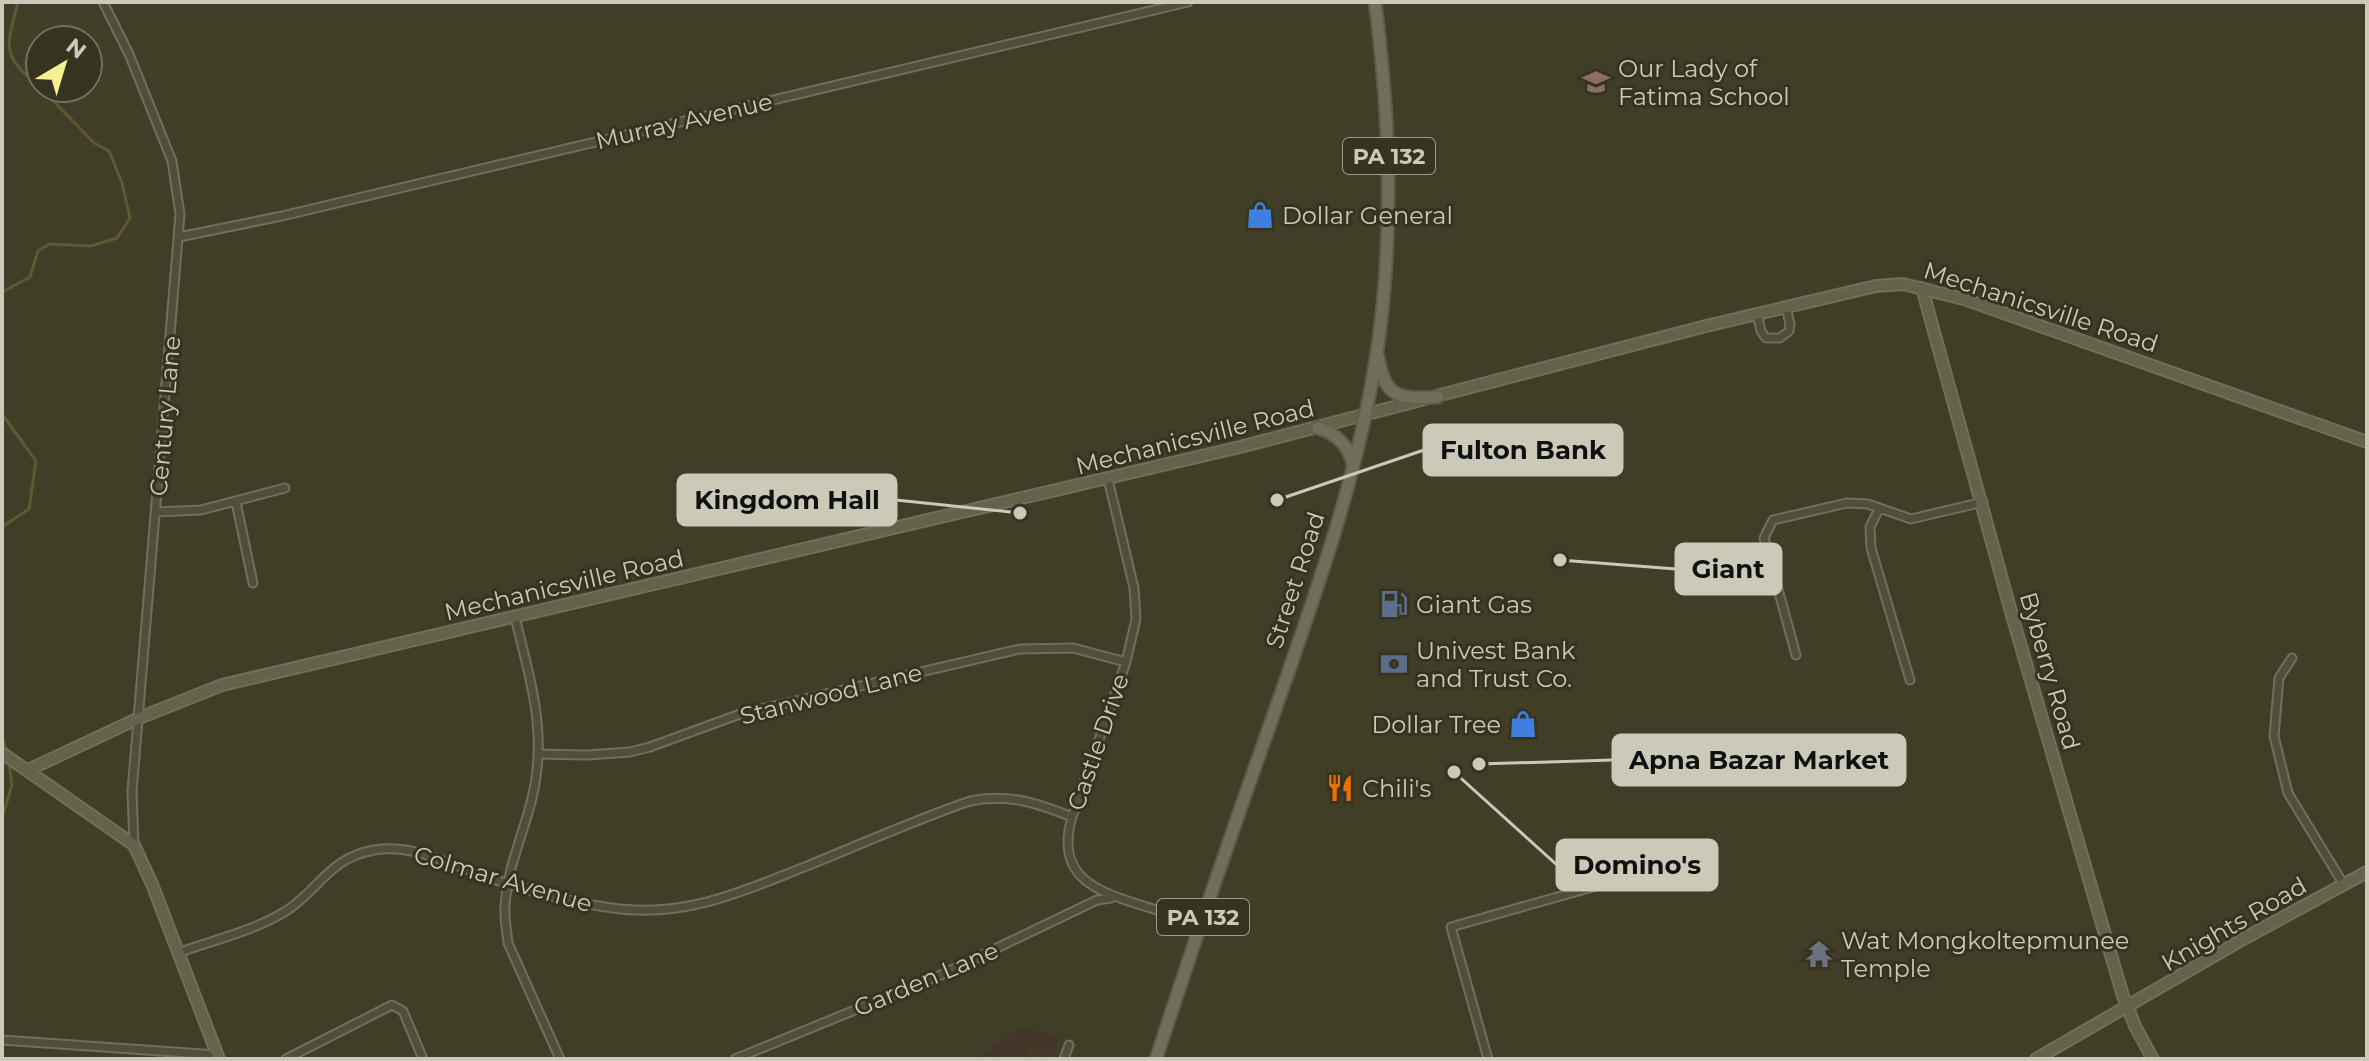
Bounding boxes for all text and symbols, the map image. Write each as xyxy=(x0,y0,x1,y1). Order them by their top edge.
north arrow xyxy=(24,24,104,104)
text: N xyxy=(61,33,91,65)
place label: Our Lady of Fatima School xyxy=(1618,54,1790,111)
school or university icon: Our Lady of Fatima School xyxy=(1581,67,1611,97)
street label: Murray Avenue xyxy=(593,87,775,155)
road number: PA 132 xyxy=(1343,138,1435,174)
shop icon: Dollar General xyxy=(1245,200,1275,230)
place label: Dollar General xyxy=(1282,201,1453,230)
street label: Mechanicsville Road xyxy=(1920,255,2162,359)
street label: Century Lane xyxy=(144,335,186,497)
street label: Mechanicsville Road xyxy=(1073,393,1317,481)
callout: Fulton Bank xyxy=(1424,425,1622,475)
text: Fulton Bank xyxy=(1440,434,1607,466)
callout: Kingdom Hall xyxy=(678,475,896,525)
text: Kingdom Hall xyxy=(694,484,880,516)
street label: Street Road xyxy=(1259,508,1331,652)
street label: Mechanicsville Road xyxy=(442,543,686,627)
callout: Giant xyxy=(1676,544,1781,594)
text: Giant xyxy=(1691,553,1765,585)
fuel station icon: Giant Gas xyxy=(1379,589,1409,619)
street label: Byberry Road xyxy=(2014,589,2086,753)
place label: Giant Gas xyxy=(1416,590,1532,619)
place label: Univest Bank and Trust Co. xyxy=(1416,636,1576,693)
bank icon: Univest Bank and Trust Co. xyxy=(1379,649,1409,679)
street label: Stanwood Lane xyxy=(737,657,925,731)
street label: Castle Drive xyxy=(1061,670,1135,814)
shop icon: Dollar Tree xyxy=(1508,709,1538,739)
place label: Dollar Tree xyxy=(1371,710,1501,739)
callout: Apna Bazar Market xyxy=(1613,735,1905,785)
text: Apna Bazar Market xyxy=(1628,744,1889,776)
restaurant icon: Chili's xyxy=(1325,773,1355,803)
place label: Chili's xyxy=(1362,774,1431,803)
street label: Colmar Avenue xyxy=(411,840,595,918)
callout: Domino's xyxy=(1557,840,1717,890)
text: Domino's xyxy=(1573,849,1701,881)
street label: Knights Road xyxy=(2156,871,2312,977)
road number: PA 132 xyxy=(1157,899,1249,935)
place label: Wat Mongkoltepmunee Temple xyxy=(1841,926,2129,983)
street label: Garden Lane xyxy=(849,936,1003,1022)
temple icon: Wat Mongkoltepmunee Temple xyxy=(1804,939,1834,969)

